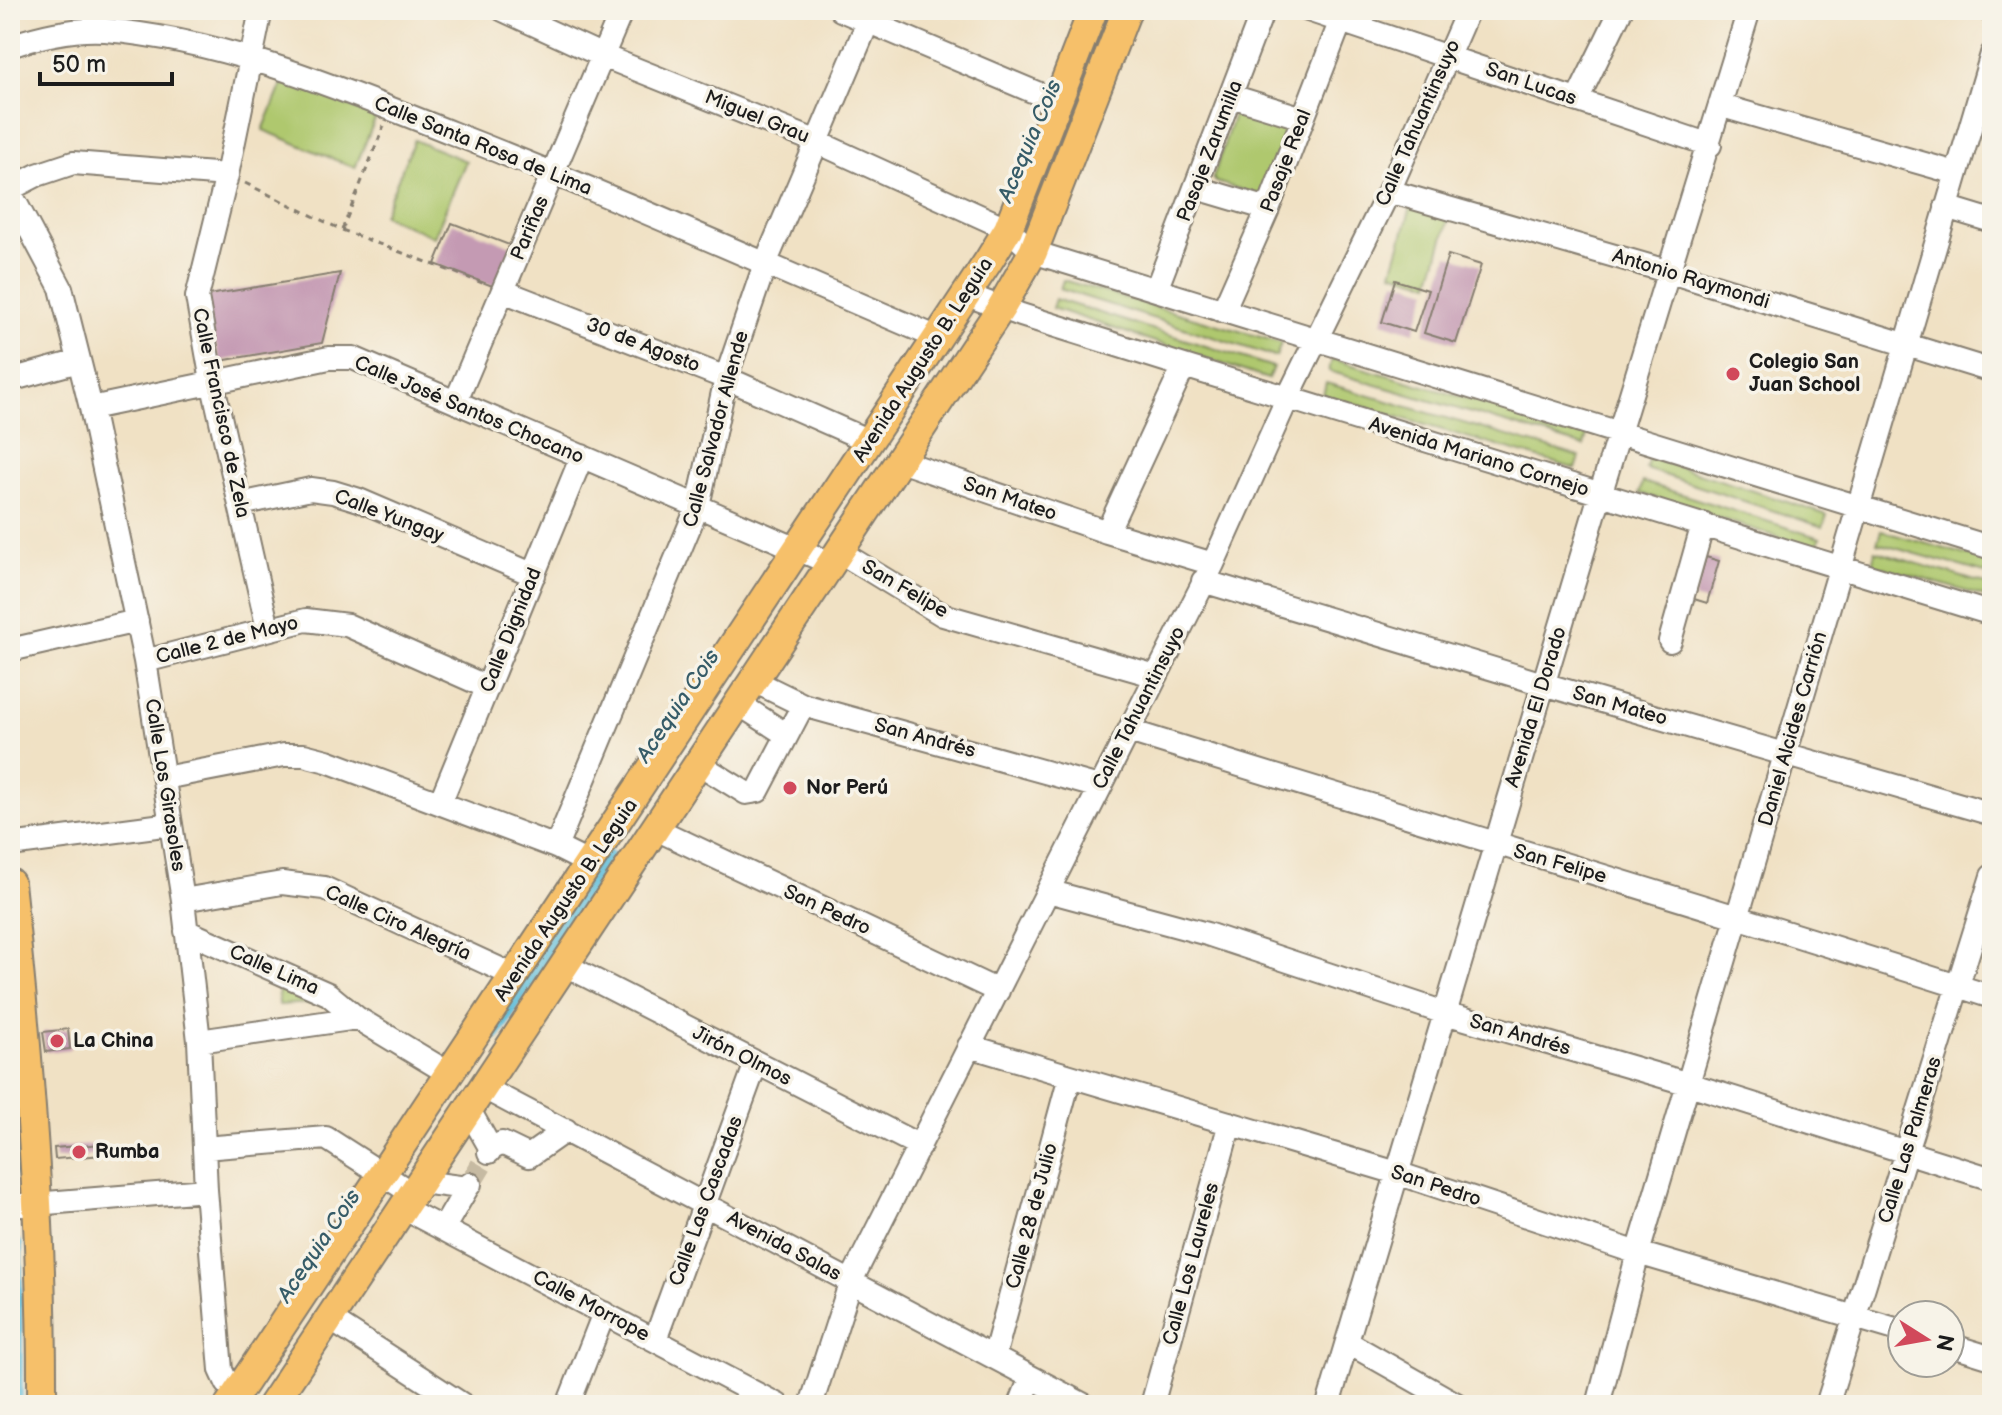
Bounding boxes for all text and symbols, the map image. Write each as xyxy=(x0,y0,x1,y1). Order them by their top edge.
scale bar xyxy=(40,36,172,86)
street label: Calle Tahuantinsuyo xyxy=(1370,36,1466,210)
text: 50 m xyxy=(52,50,106,79)
street label: San Lucas xyxy=(1482,57,1580,111)
water label: Acequia Cois xyxy=(992,76,1068,207)
street label: Pasaje Zarumilla xyxy=(1172,77,1248,225)
street label: Miguel Grau xyxy=(701,85,813,149)
street label: Calle Santa Rosa de Lima xyxy=(370,91,596,201)
street label: Pasaje Real xyxy=(1255,106,1317,216)
street label: Pariñas xyxy=(506,192,554,264)
street label: Antonio Raymondi xyxy=(1610,244,1772,314)
street label: Avenida Augusto B. Leguia xyxy=(848,253,998,467)
street label: Calle Francisco de Zela xyxy=(187,306,255,520)
street label: 30 de Agosto xyxy=(583,312,703,378)
street label: Calle Salvador Allende xyxy=(678,328,754,530)
place label: Colegio San Juan School xyxy=(1749,350,1860,397)
street label: Calle José Santos Chocano xyxy=(351,351,587,469)
marker: Colegio San Juan School xyxy=(1724,365,1742,383)
street label: Avenida Mariano Cornejo xyxy=(1366,412,1592,502)
street label: San Mateo xyxy=(960,472,1060,526)
street label: Calle Yungay xyxy=(331,484,447,548)
street label: San Felipe xyxy=(857,555,953,623)
street label: Calle Dignidad xyxy=(475,564,547,696)
street label: Calle 2 de Mayo xyxy=(153,611,301,669)
street label: Calle Tahuantinsuyo xyxy=(1087,622,1191,794)
street label: Avenida El Dorado xyxy=(1500,624,1572,790)
street label: Daniel Alcides Carrión xyxy=(1754,629,1832,829)
water label: Acequia Cois xyxy=(630,644,726,768)
street label: San Mateo xyxy=(1570,681,1670,731)
street label: Calle Los Girasoles xyxy=(140,697,191,873)
street label: San Andrés xyxy=(872,713,978,763)
place label: Nor Perú xyxy=(806,776,888,800)
marker: Nor Perú xyxy=(781,779,799,797)
street label: Avenida Augusto B. Leguia xyxy=(489,794,643,1006)
street label: San Felipe xyxy=(1511,839,1610,889)
street label: San Pedro xyxy=(780,879,874,941)
street label: Calle Ciro Alegría xyxy=(321,880,475,966)
street label: Calle Lima xyxy=(225,940,323,1000)
street label: San Andrés xyxy=(1467,1009,1573,1061)
street label: Jirón Olmos xyxy=(688,1021,796,1091)
place label: La China xyxy=(73,1029,154,1053)
marker: La China xyxy=(48,1032,66,1050)
street label: Calle Las Palmeras xyxy=(1873,1054,1947,1226)
street label: Calle Las Cascadas xyxy=(664,1113,748,1289)
place label: Rumba xyxy=(95,1140,160,1164)
street label: Calle 28 de Julio xyxy=(1001,1140,1063,1292)
marker: Rumba xyxy=(70,1143,88,1161)
street label: San Pedro xyxy=(1388,1160,1484,1212)
street label: Calle Los Laureles xyxy=(1158,1180,1224,1348)
water label: Acequia Cois xyxy=(271,1184,367,1308)
street label: Avenida Salas xyxy=(723,1206,845,1286)
street label: Calle Morrope xyxy=(528,1265,654,1347)
north arrow xyxy=(1886,1299,1966,1379)
text: N xyxy=(1929,1332,1959,1353)

